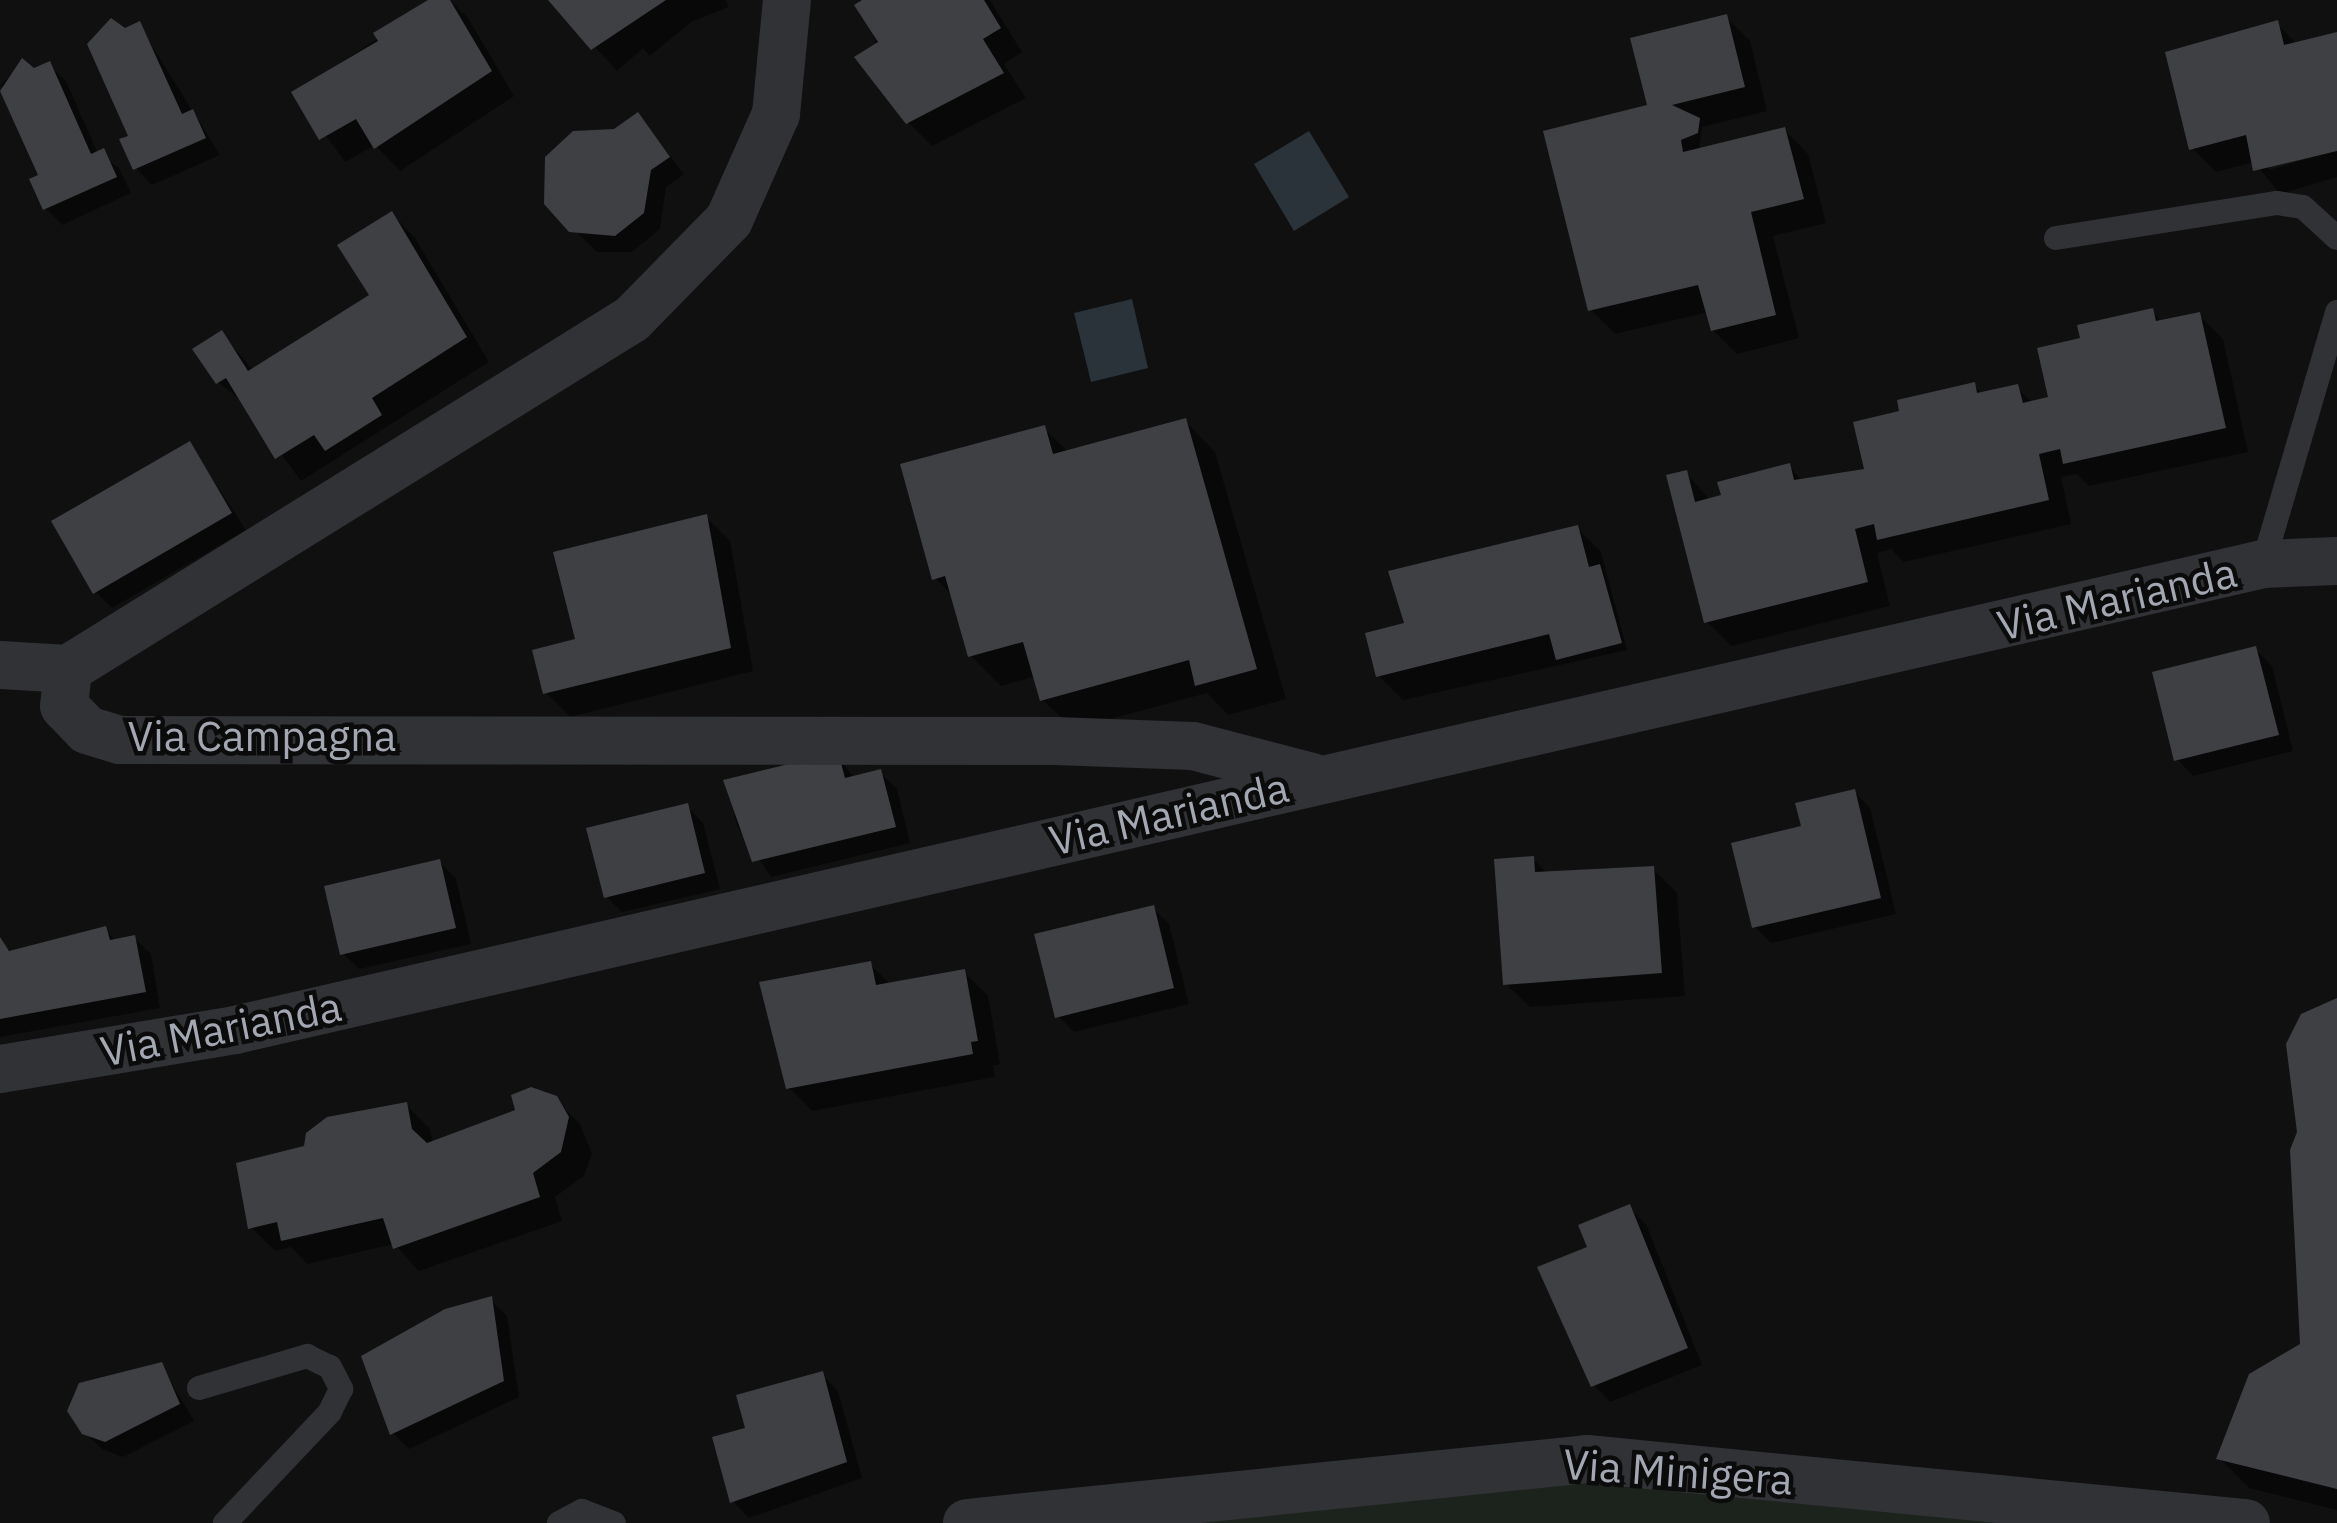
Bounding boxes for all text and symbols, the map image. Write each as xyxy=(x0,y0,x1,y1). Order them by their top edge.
street label: Via Marianda xyxy=(1992,547,2242,651)
street label: Via Campagna xyxy=(128,711,396,761)
street label: Via Marianda xyxy=(1044,762,1294,866)
street label: Via Marianda xyxy=(96,981,346,1077)
street label: Via Minigera xyxy=(1562,1439,1794,1505)

